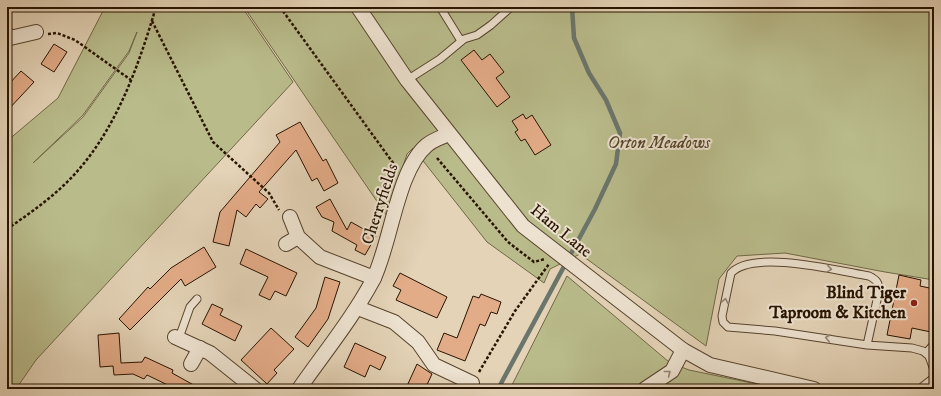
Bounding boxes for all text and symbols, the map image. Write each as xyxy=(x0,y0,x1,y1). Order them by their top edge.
park label: Orton Meadows xyxy=(608,132,711,154)
street label: Cherryfields xyxy=(357,160,404,247)
street label: Ham Lane xyxy=(526,199,596,263)
one-way arrow xyxy=(826,264,832,273)
place label: Blind Tiger Taproom & Kitchen xyxy=(768,282,907,324)
one-way arrow xyxy=(721,298,729,304)
marker: Blind Tiger Taproom & Kitchen xyxy=(909,298,919,308)
one-way arrow xyxy=(825,334,831,343)
one-way arrow xyxy=(663,371,671,378)

